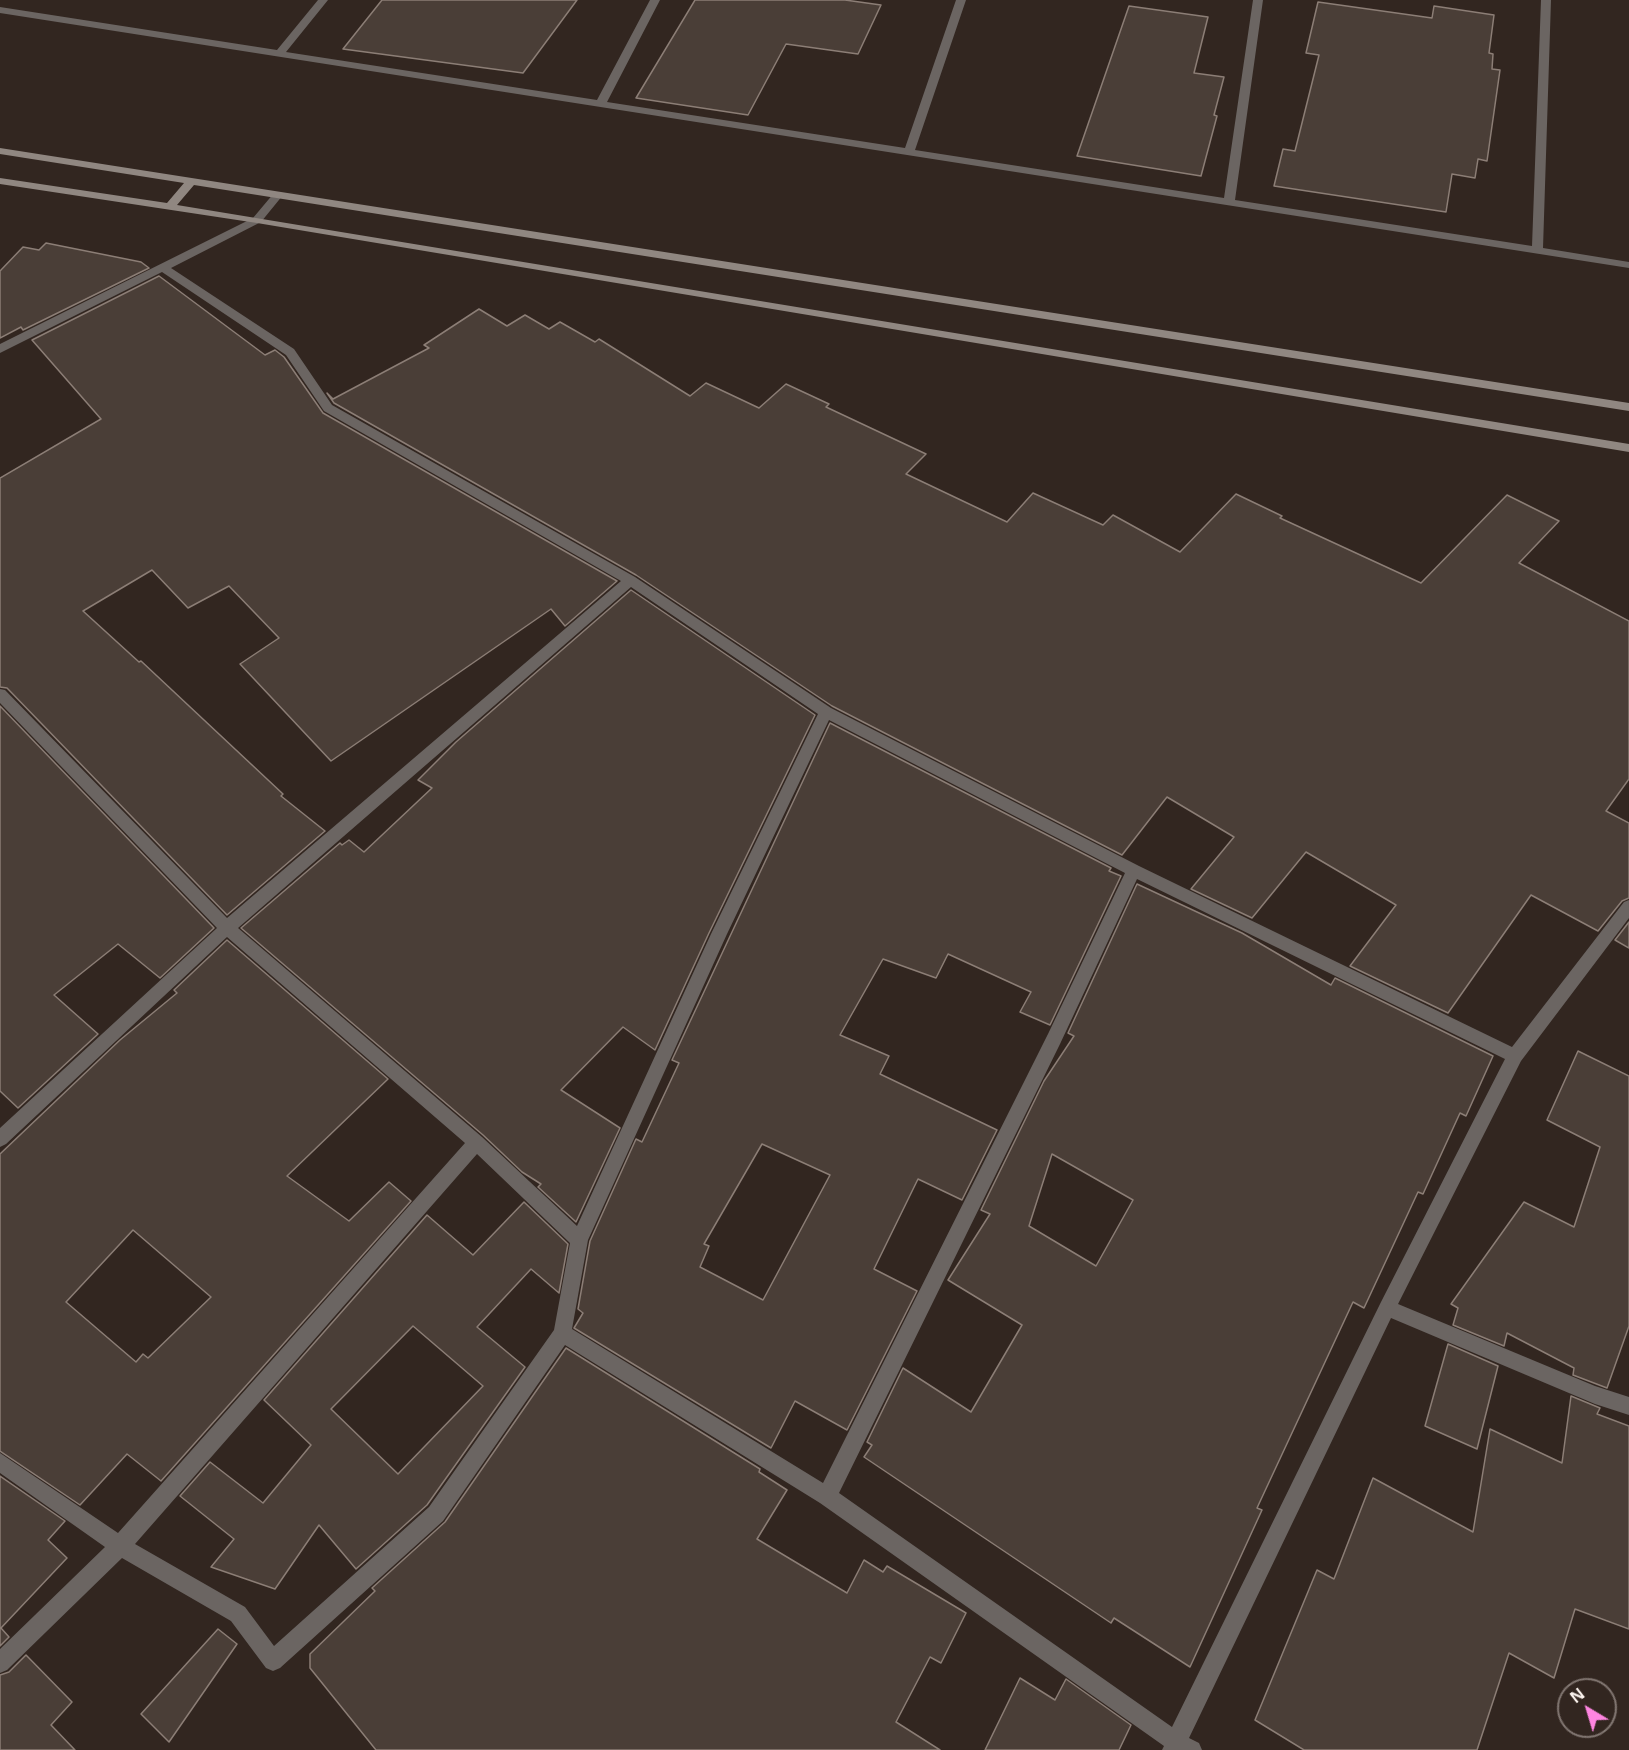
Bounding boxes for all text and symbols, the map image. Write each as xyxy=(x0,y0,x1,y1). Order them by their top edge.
north arrow xyxy=(1557,1678,1617,1738)
text: N xyxy=(1565,1683,1589,1708)

